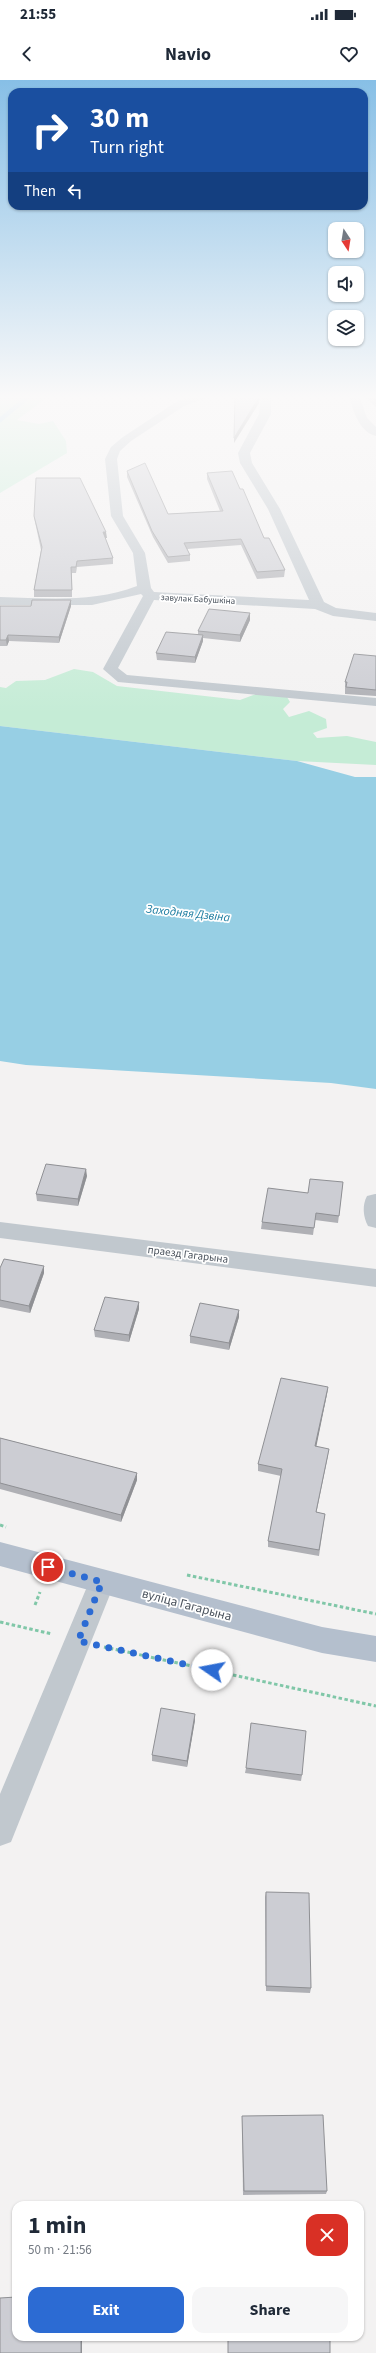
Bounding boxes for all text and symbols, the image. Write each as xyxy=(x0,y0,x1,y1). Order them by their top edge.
text: 21:55 xyxy=(20,4,56,25)
text: Navio xyxy=(165,42,211,67)
icon: back xyxy=(16,43,38,65)
icon: heart xyxy=(338,43,360,65)
text: 30 m xyxy=(90,98,149,138)
icon: right xyxy=(24,104,76,156)
text: Turn right xyxy=(90,135,164,160)
icon: left xyxy=(64,180,86,202)
text: Then xyxy=(24,181,56,202)
north arrow xyxy=(328,222,364,258)
map controls xyxy=(328,222,364,346)
button: sound xyxy=(328,266,364,302)
button: layers xyxy=(328,310,364,346)
street label: завулак Бабушкіна xyxy=(160,591,236,608)
water label: Заходняя Дзвіна xyxy=(145,901,231,926)
street label: праезд Гагарына xyxy=(147,1242,229,1267)
pin xyxy=(31,1550,65,1584)
icon: arrive xyxy=(37,1556,59,1578)
street label: вуліца Гагарына xyxy=(140,1584,234,1626)
position arrow xyxy=(191,1649,233,1691)
text: 1 min xyxy=(28,2208,86,2243)
button: close xyxy=(306,2214,348,2256)
text: 50 m · 21:56 xyxy=(28,2241,92,2259)
button: Exit xyxy=(28,2287,184,2333)
button: Share xyxy=(192,2287,348,2333)

